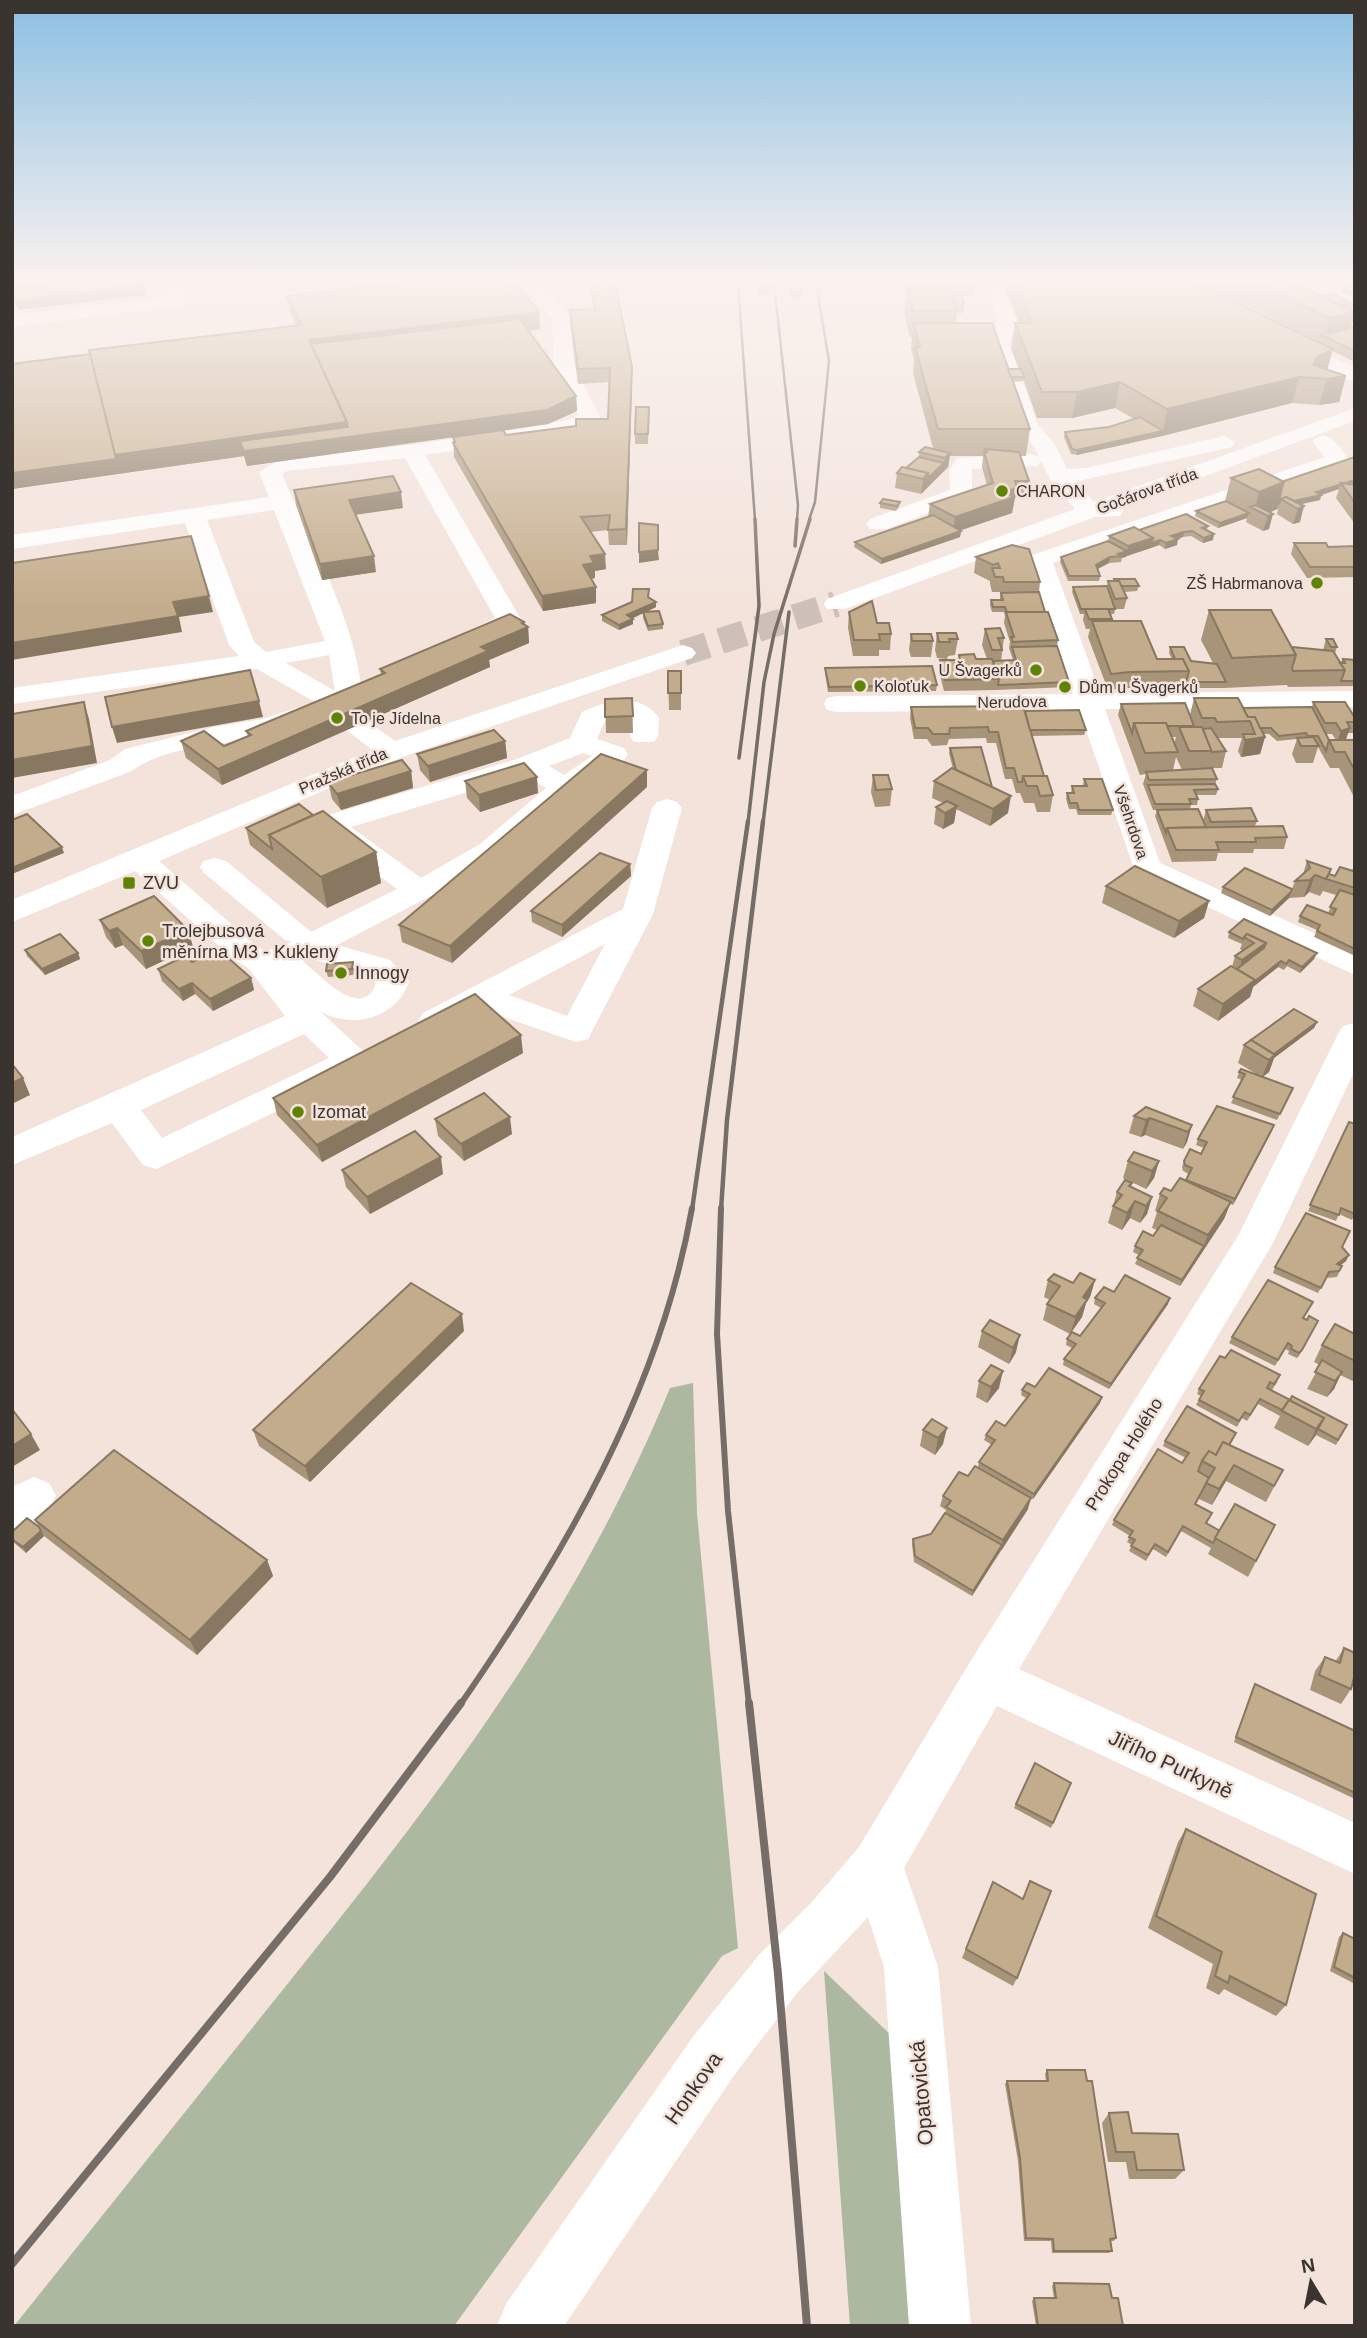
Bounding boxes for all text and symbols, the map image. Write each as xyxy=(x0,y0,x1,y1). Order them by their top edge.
street label: Gočárova třída xyxy=(1094,465,1200,517)
marker: CHARON xyxy=(994,483,1010,499)
place label: CHARON xyxy=(1016,483,1085,500)
place label: ZŠ Habrmanova xyxy=(1187,574,1303,592)
marker: ZŠ Habrmanova xyxy=(1309,575,1325,591)
place label: U Švagerků xyxy=(938,661,1022,679)
marker: U Švagerků xyxy=(1028,662,1044,678)
marker: Koloťuk xyxy=(852,678,868,694)
place label: Koloťuk xyxy=(874,678,930,695)
place label: Dům u Švagerků xyxy=(1079,678,1198,696)
marker: Dům u Švagerků xyxy=(1057,679,1073,695)
street label: Nerudova xyxy=(977,693,1047,711)
marker: To je Jídelna xyxy=(329,710,345,726)
place label: To je Jídelna xyxy=(351,710,441,727)
street label: Pražská třída xyxy=(296,745,390,797)
street label: Všehrdova xyxy=(1111,783,1152,861)
place label: ZVU xyxy=(143,873,179,893)
marker: ZVU xyxy=(121,875,137,891)
place label: Trolejbusová měnírna M3 - Kukleny xyxy=(162,921,338,962)
marker: Trolejbusová měnírna M3 - Kukleny xyxy=(140,933,156,949)
place label: Innogy xyxy=(355,963,409,983)
marker: Innogy xyxy=(333,965,349,981)
place label: Izomat xyxy=(312,1102,366,1122)
marker: Izomat xyxy=(290,1104,306,1120)
street label: Prokopa Holého xyxy=(1081,1394,1167,1514)
street label: Jiřího Purkyně xyxy=(1105,1725,1237,1803)
street label: Opatovická xyxy=(905,2039,937,2146)
street label: Honkova xyxy=(660,2047,726,2129)
north arrow xyxy=(1276,2247,1346,2317)
text: N xyxy=(1300,2254,1317,2277)

